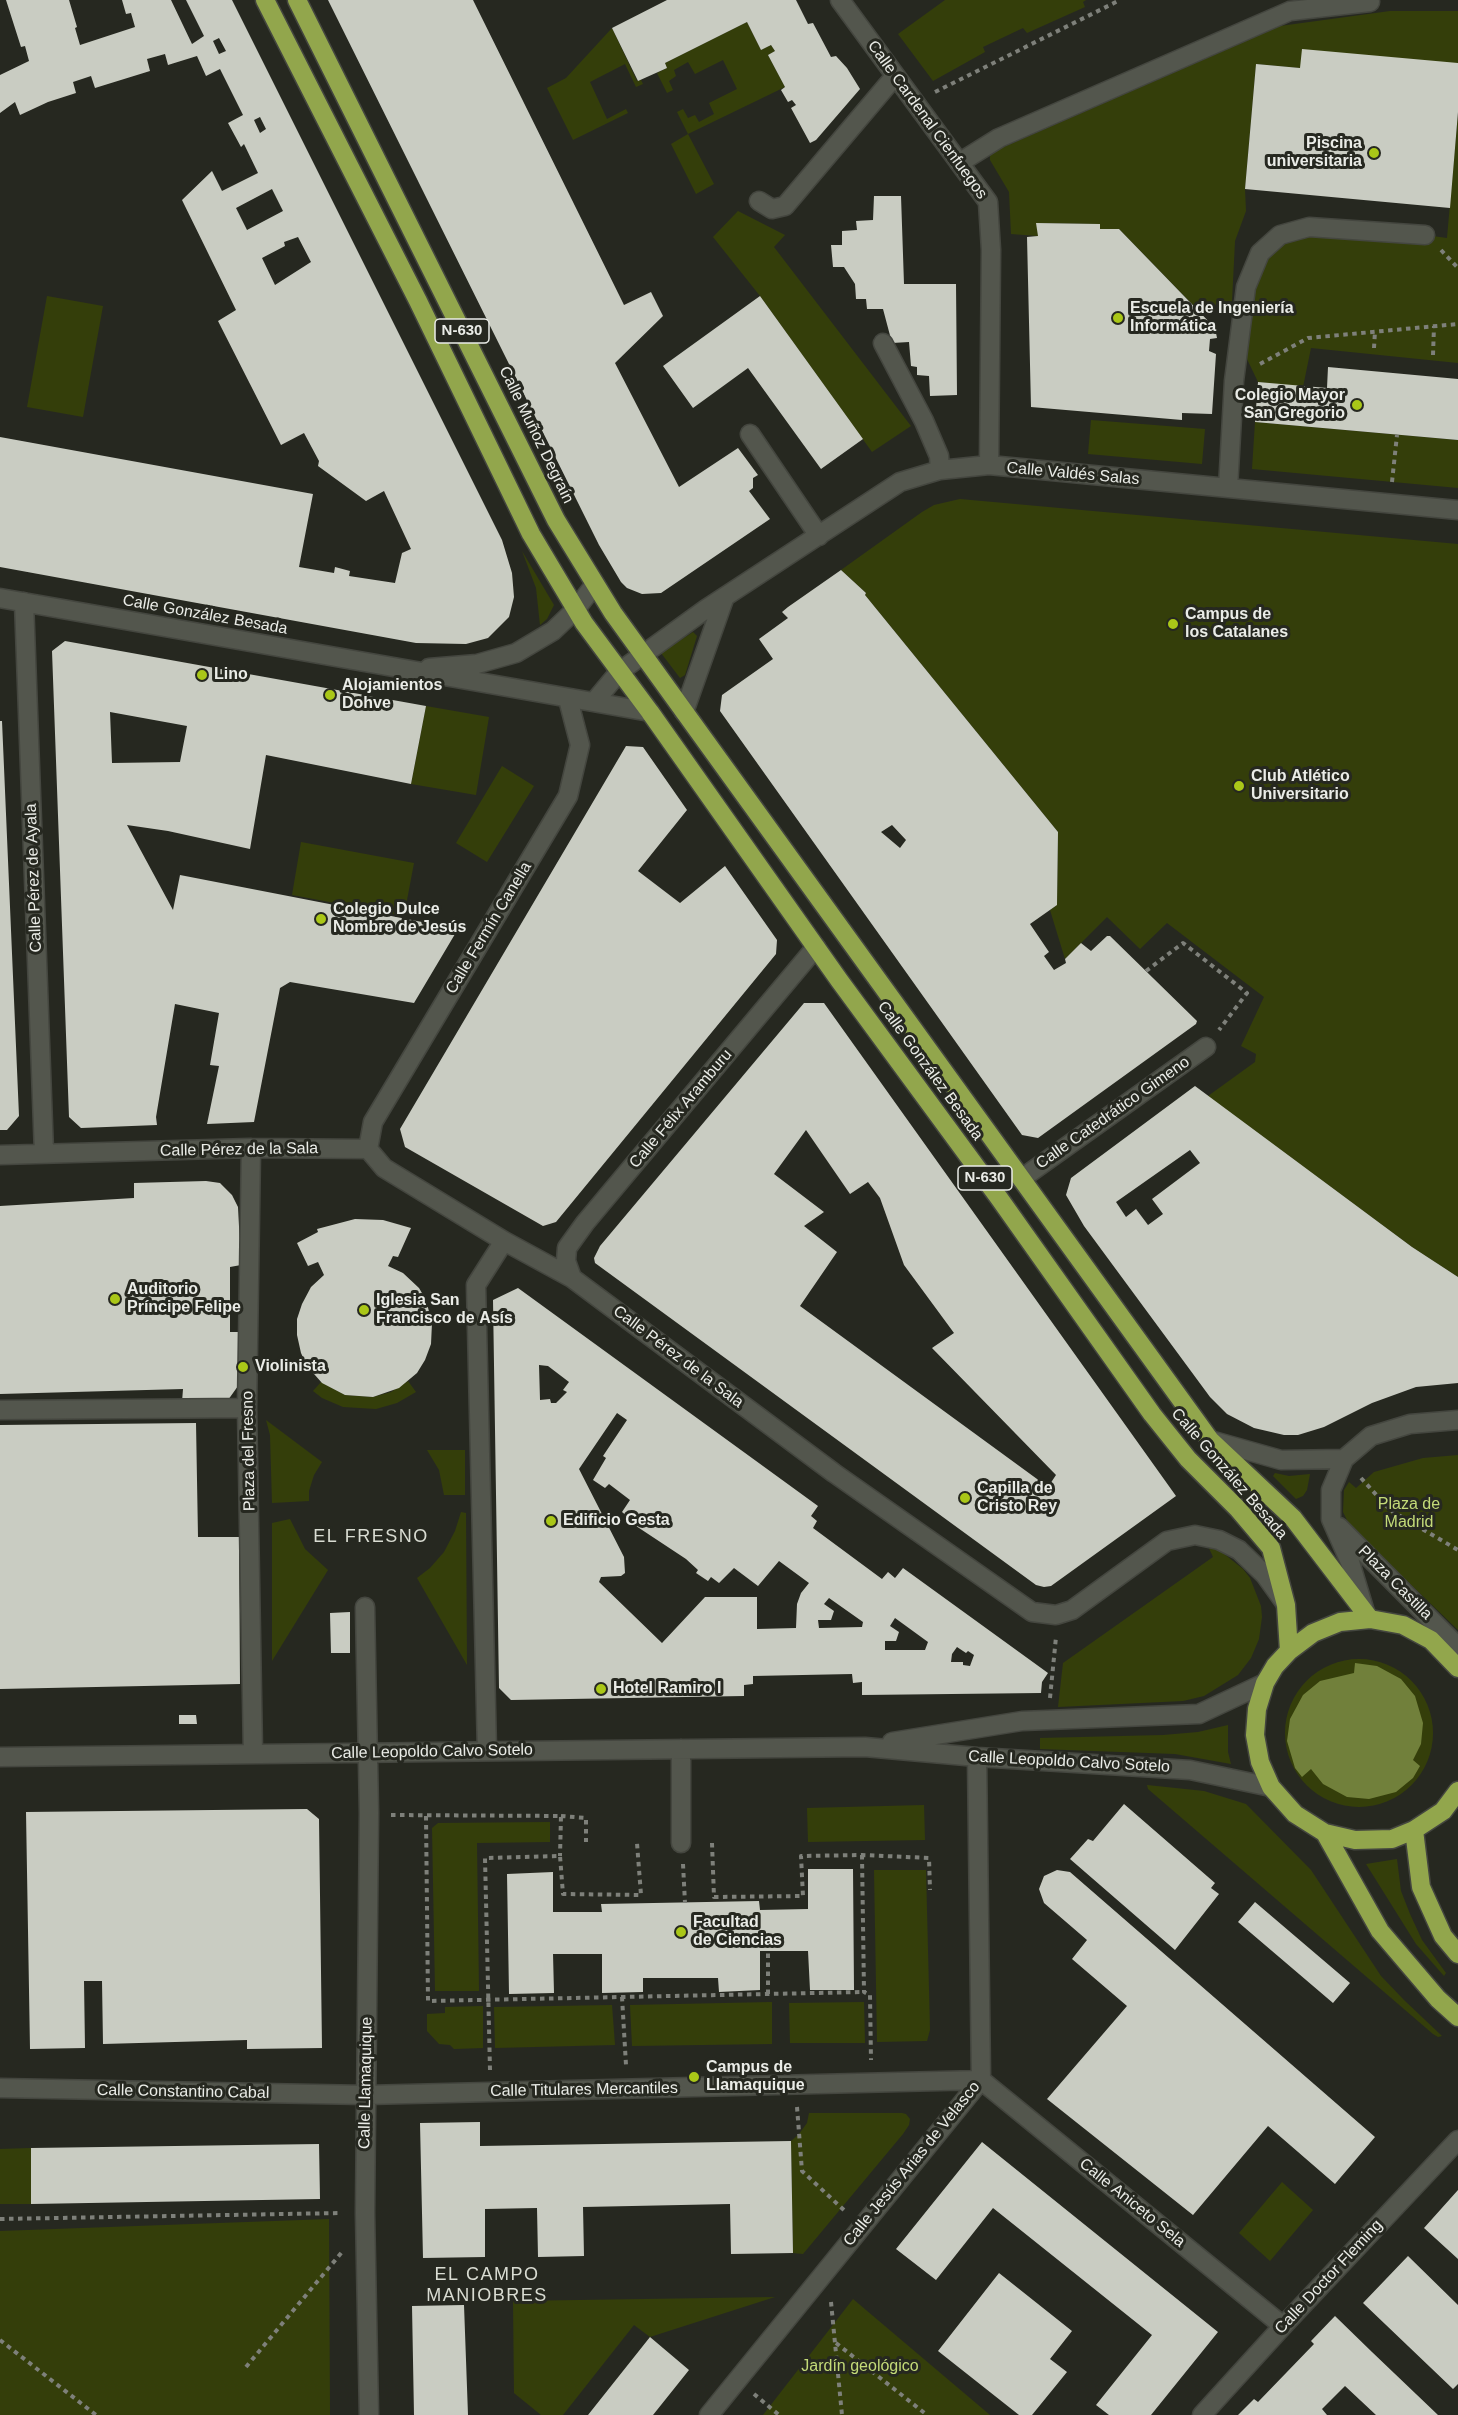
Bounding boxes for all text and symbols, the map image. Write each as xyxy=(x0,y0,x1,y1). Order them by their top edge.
street label: Calle Cardenal Cienfuegos xyxy=(863,37,991,203)
place label: Piscina universitaria xyxy=(1267,134,1362,172)
marker: Piscina universitaria xyxy=(1367,146,1381,160)
place label: Escuela de Ingeniería Informática xyxy=(1130,299,1294,337)
marker: Escuela de Ingeniería Informática xyxy=(1111,311,1125,325)
road number: N-630 xyxy=(435,319,489,343)
street label: Calle Muñoz Degraín xyxy=(494,363,578,507)
place label: Colegio Mayor San Gregorio xyxy=(1235,386,1345,424)
marker: Colegio Mayor San Gregorio xyxy=(1350,398,1364,412)
street label: Calle Valdés Salas xyxy=(1006,459,1140,489)
street label: Calle González Besada xyxy=(121,591,289,639)
place label: Campus de los Catalanes xyxy=(1185,605,1288,643)
marker: Campus de los Catalanes xyxy=(1166,617,1180,631)
place label: Lino xyxy=(214,665,248,685)
marker: Lino xyxy=(195,668,209,682)
place label: Alojamientos Dohve xyxy=(342,676,442,714)
marker: Alojamientos Dohve xyxy=(323,688,337,702)
place label: Club Atlético Universitario xyxy=(1251,767,1350,805)
marker: Club Atlético Universitario xyxy=(1232,779,1246,793)
street label: Calle Pérez de Ayala xyxy=(22,803,46,953)
street label: Calle Fermín Canella xyxy=(442,859,536,997)
place label: Colegio Dulce Nombre de Jesús xyxy=(333,900,466,938)
marker: Colegio Dulce Nombre de Jesús xyxy=(314,912,328,926)
street label: Calle González Besada xyxy=(873,998,987,1144)
street label: Calle Félix Aramburu xyxy=(626,1046,736,1172)
street label: Calle Catedrático Gimeno xyxy=(1032,1053,1194,1173)
street label: Calle Pérez de la Sala xyxy=(160,1139,318,1161)
road number: N-630 xyxy=(958,1166,1012,1190)
place label: Auditorio Príncipe Felipe xyxy=(127,1280,241,1318)
place label: Iglesia San Francisco de Asís xyxy=(376,1291,513,1329)
marker: Auditorio Príncipe Felipe xyxy=(108,1292,122,1306)
street label: Calle Pérez de la Sala xyxy=(609,1302,747,1412)
marker: Iglesia San Francisco de Asís xyxy=(357,1303,371,1317)
place label: Violinista xyxy=(255,1357,326,1377)
marker: Violinista xyxy=(236,1360,250,1374)
street label: Plaza del Fresno xyxy=(238,1391,260,1511)
street label: Calle González Besada xyxy=(1167,1405,1291,1543)
place label: Capilla de Cristo Rey xyxy=(977,1479,1057,1517)
marker: Capilla de Cristo Rey xyxy=(958,1491,972,1505)
park label: Plaza de Madrid xyxy=(1378,1495,1440,1533)
place label: Edificio Gesta xyxy=(563,1511,670,1531)
marker: Edificio Gesta xyxy=(544,1514,558,1528)
district label: EL FRESNO xyxy=(313,1526,429,1548)
street label: Plaza Castilla xyxy=(1354,1542,1436,1624)
place label: Hotel Ramiro I xyxy=(613,1679,721,1699)
marker: Hotel Ramiro I xyxy=(594,1682,608,1696)
street label: Calle Leopoldo Calvo Sotelo xyxy=(331,1741,533,1763)
street label: Calle Leopoldo Calvo Sotelo xyxy=(968,1747,1170,1777)
place label: Facultad de Ciencias xyxy=(693,1913,782,1951)
marker: Facultad de Ciencias xyxy=(674,1925,688,1939)
street label: Calle Llamaquique xyxy=(355,2017,377,2149)
place label: Campus de Llamaquique xyxy=(706,2058,805,2096)
marker: Campus de Llamaquique xyxy=(687,2070,701,2084)
street label: Calle Jesús Arias de Velasco xyxy=(840,2078,984,2250)
street label: Calle Titulares Mercantiles xyxy=(490,2079,678,2101)
street label: Calle Constantino Cabal xyxy=(97,2081,269,2103)
street label: Calle Aniceto Sela xyxy=(1075,2154,1189,2252)
street label: Calle Doctor Fleming xyxy=(1271,2216,1387,2338)
district label: EL CAMPO MANIOBRES xyxy=(426,2264,548,2306)
park label: Jardín geológico xyxy=(801,2357,919,2377)

